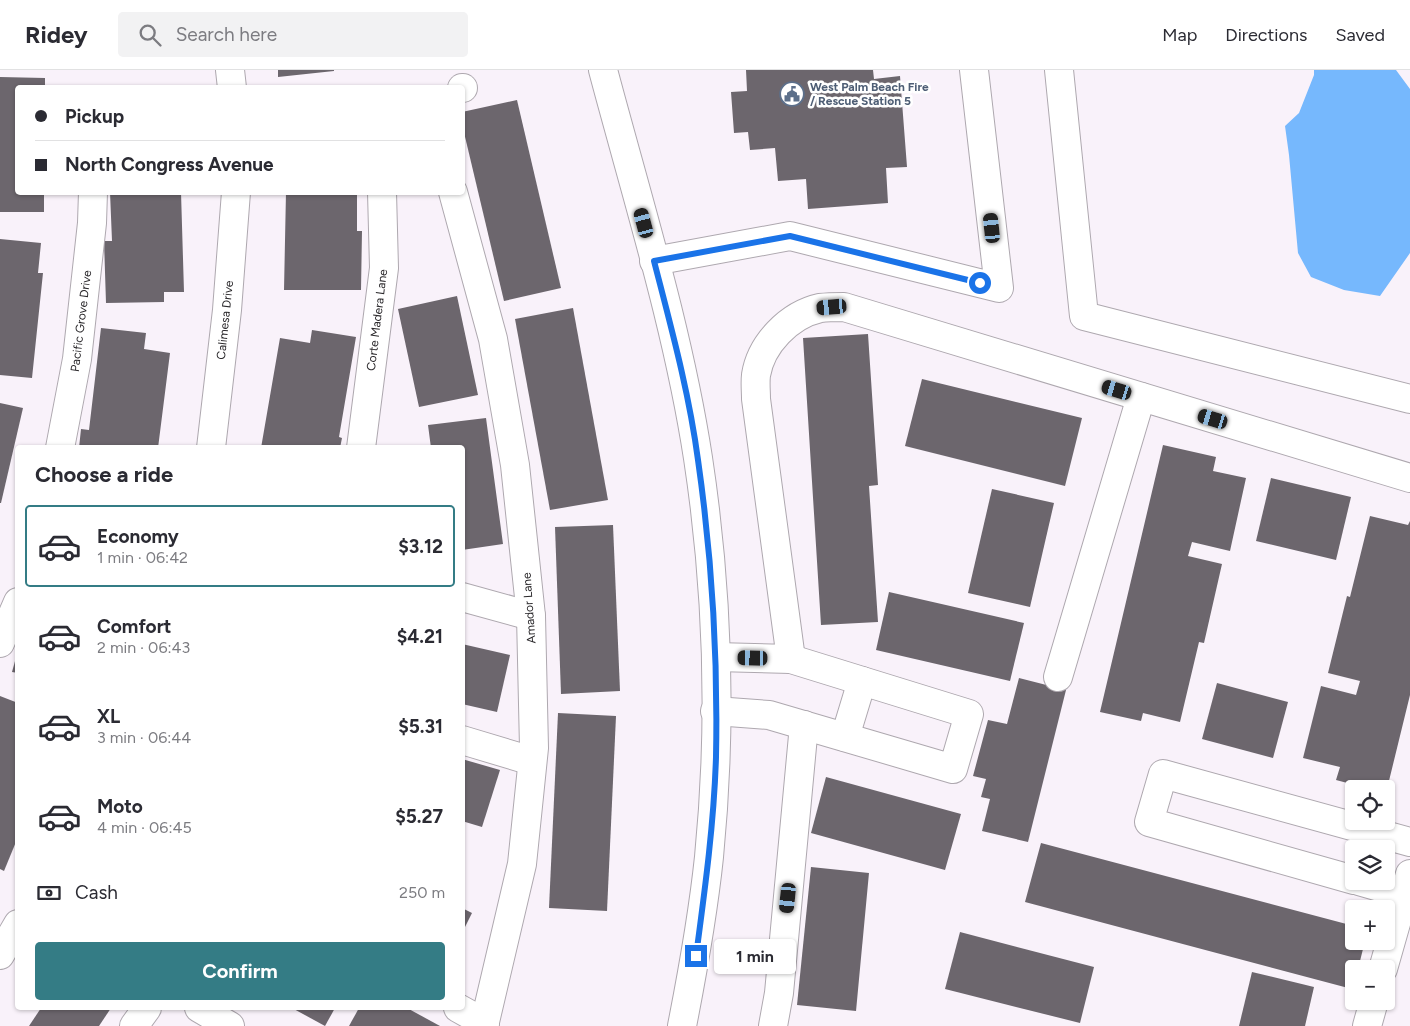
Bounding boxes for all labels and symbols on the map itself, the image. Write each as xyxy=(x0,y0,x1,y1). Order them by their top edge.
place label: West Palm Beach Fire / Rescue Station 5 xyxy=(810,80,929,108)
public building icon: West Palm Beach Fire / Rescue Station 5 xyxy=(779,81,805,107)
car xyxy=(632,207,655,239)
car xyxy=(982,212,1001,244)
street label: Corte Madera Lane xyxy=(364,268,390,372)
street label: Pacific Grove Drive xyxy=(68,269,94,373)
route start xyxy=(969,272,991,294)
street label: Calimesa Drive xyxy=(214,279,236,360)
car xyxy=(816,298,847,316)
car xyxy=(1100,378,1133,402)
car xyxy=(1196,407,1229,431)
street label: Amador Lane xyxy=(520,572,538,644)
car xyxy=(737,650,768,666)
car xyxy=(778,882,797,914)
callout: 1 min xyxy=(714,938,796,974)
route end xyxy=(685,945,707,967)

